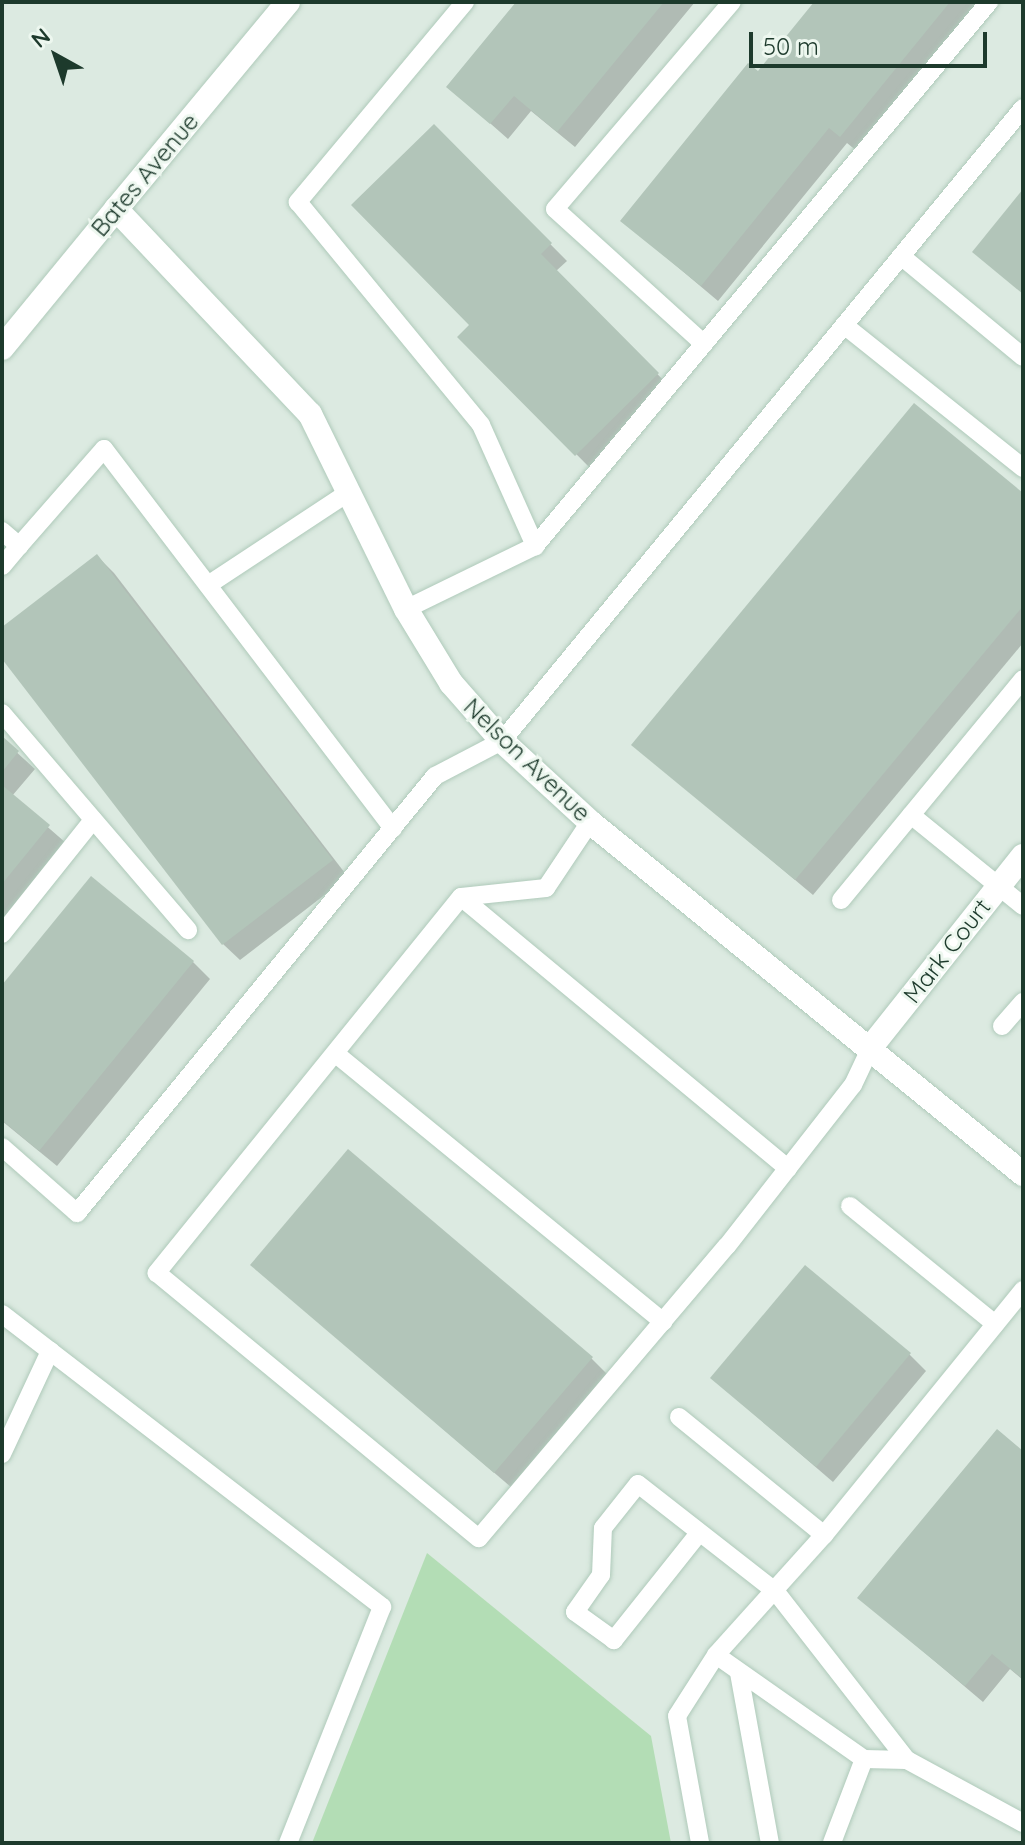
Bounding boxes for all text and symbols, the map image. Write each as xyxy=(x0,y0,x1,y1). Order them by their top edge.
north arrow xyxy=(16,16,96,96)
scale bar xyxy=(753,16,991,66)
text: N xyxy=(25,22,56,54)
text: 50 m xyxy=(763,31,819,61)
street label: Bates Avenue xyxy=(85,108,205,242)
street label: Nelson Avenue xyxy=(458,692,596,828)
street label: Mark Court xyxy=(897,893,997,1009)

